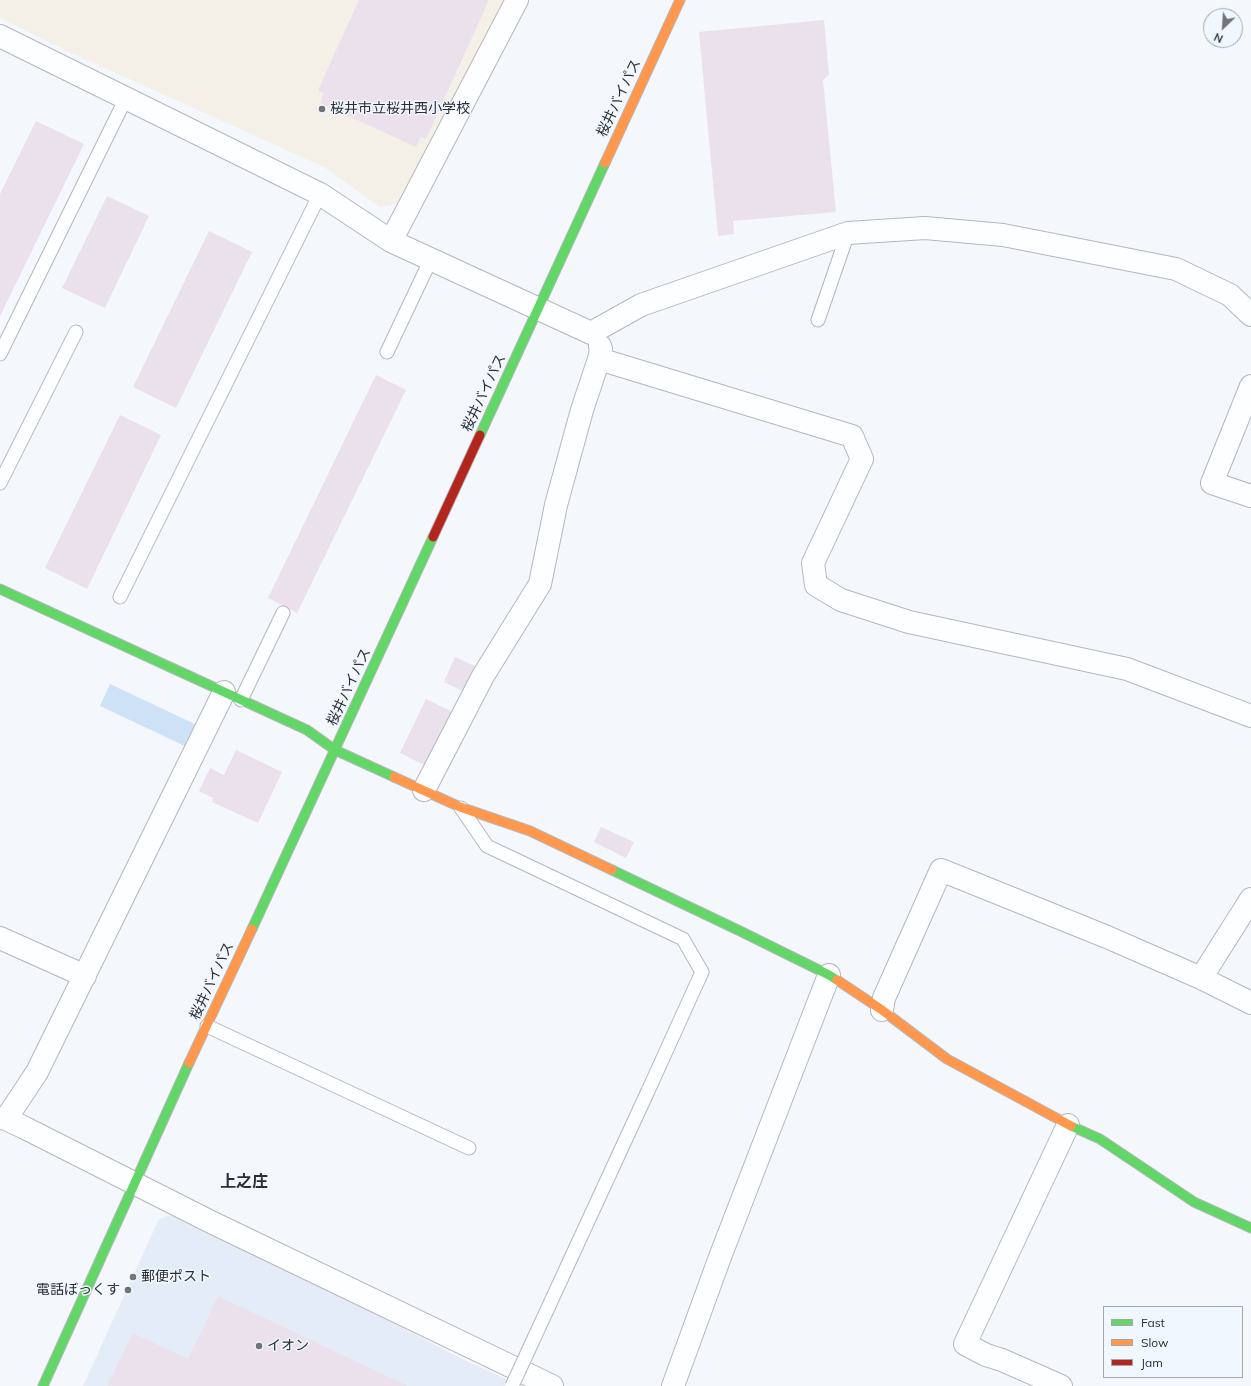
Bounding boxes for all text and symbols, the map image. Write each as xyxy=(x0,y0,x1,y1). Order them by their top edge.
north arrow xyxy=(1203,8,1243,48)
text: N xyxy=(1212,30,1225,46)
street label: 桜井バイパス xyxy=(594,56,644,140)
place label: 桜井市立桜井西小学校 xyxy=(330,101,470,117)
marker: 桜井市立桜井西小学校 xyxy=(317,104,327,114)
street label: 桜井バイパス xyxy=(459,351,509,435)
street label: 桜井バイパス xyxy=(324,645,374,729)
street label: 桜井バイパス xyxy=(187,939,237,1023)
district label: 上之庄 xyxy=(220,1172,268,1192)
place label: 郵便ポスト xyxy=(141,1269,211,1285)
marker: 郵便ポスト xyxy=(128,1272,138,1282)
place label: 電話ぼっくす xyxy=(36,1282,120,1298)
marker: 電話ぼっくす xyxy=(123,1285,133,1295)
legend xyxy=(1103,1306,1243,1378)
text: Fast xyxy=(1141,1315,1165,1330)
text: Slow xyxy=(1141,1335,1169,1350)
place label: イオン xyxy=(267,1338,309,1354)
marker: イオン xyxy=(254,1341,264,1351)
text: Jam xyxy=(1141,1355,1163,1370)

